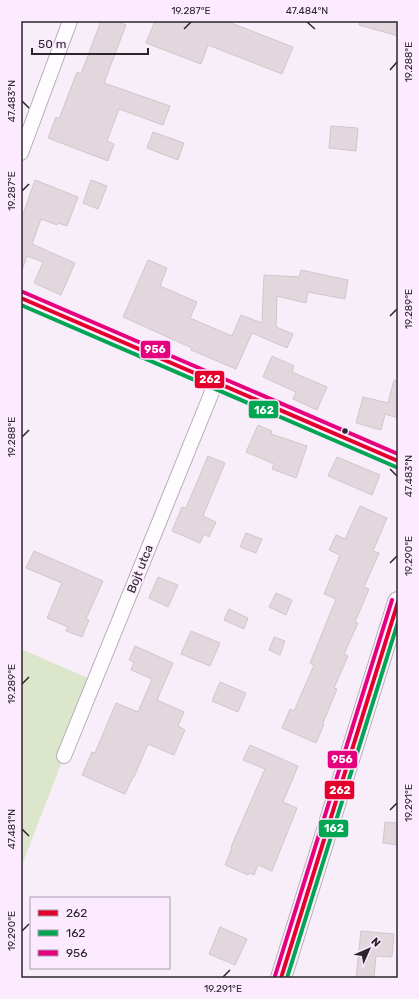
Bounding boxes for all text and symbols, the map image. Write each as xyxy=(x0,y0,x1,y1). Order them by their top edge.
text: 19.287°E xyxy=(171,5,211,17)
text: 47.484°N xyxy=(286,5,328,17)
scale bar xyxy=(32,30,148,56)
text: 50 m xyxy=(38,37,66,51)
text: 19.288°E xyxy=(403,42,415,82)
text: 47.483°N xyxy=(6,80,18,122)
text: 19.287°E xyxy=(6,171,18,211)
text: 19.289°E xyxy=(403,289,415,329)
line badge: 956 xyxy=(140,340,171,359)
text: 956 xyxy=(144,343,166,356)
line badge: 262 xyxy=(194,370,225,389)
text: 262 xyxy=(199,373,221,386)
line badge: 162 xyxy=(248,400,279,419)
text: 162 xyxy=(254,404,274,417)
text: 19.288°E xyxy=(6,417,18,457)
unlabelled marker xyxy=(340,426,350,436)
text: 47.483°N xyxy=(403,455,415,497)
text: 19.290°E xyxy=(403,536,415,576)
street label: Bojt utca xyxy=(124,543,156,595)
text: 19.289°E xyxy=(6,664,18,704)
line badge: 956 xyxy=(327,750,358,769)
text: 956 xyxy=(331,753,353,766)
line badge: 262 xyxy=(324,780,355,800)
text: 262 xyxy=(329,784,351,797)
text: 19.291°E xyxy=(403,784,415,822)
text: 47.481°N xyxy=(6,809,18,849)
line badge: 162 xyxy=(318,819,349,838)
text: 162 xyxy=(324,822,344,835)
legend xyxy=(30,897,170,969)
text: 262 xyxy=(66,906,87,920)
text: 19.290°E xyxy=(6,911,18,951)
text: 162 xyxy=(66,926,85,940)
north arrow xyxy=(349,929,389,969)
text: N xyxy=(368,935,383,950)
text: 956 xyxy=(66,946,87,960)
text: 19.291°E xyxy=(204,983,242,995)

